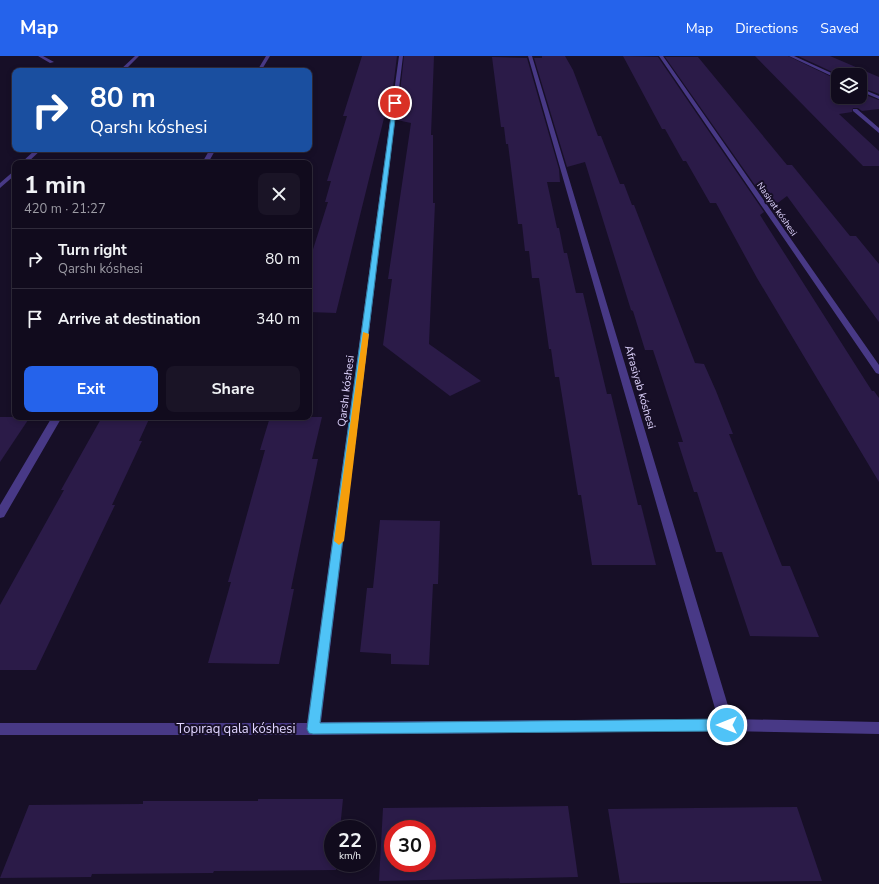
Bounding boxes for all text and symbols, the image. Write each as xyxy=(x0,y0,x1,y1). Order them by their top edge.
text: Map xyxy=(20,15,58,41)
text: Map xyxy=(686,19,713,38)
text: Directions xyxy=(735,19,798,38)
text: Saved xyxy=(820,19,859,38)
map controls xyxy=(831,68,867,104)
button: layers xyxy=(831,68,867,104)
text: 80 m xyxy=(90,79,156,117)
icon: right xyxy=(24,84,76,136)
pin xyxy=(378,86,412,120)
icon: arrive xyxy=(384,92,406,114)
text: Qarshı kóshesi xyxy=(90,115,207,139)
text: 1 min xyxy=(24,169,86,201)
button: close xyxy=(258,173,300,215)
street label: Nasiyat kóshesi xyxy=(754,180,800,238)
text: 420 m · 21:27 xyxy=(24,200,106,218)
text: Turn right xyxy=(58,240,127,260)
icon: right xyxy=(24,248,46,270)
text: 80 m xyxy=(265,249,300,269)
text: Qarshı kóshesi xyxy=(58,260,143,278)
icon: arrive xyxy=(24,308,46,330)
text: Arrive at destination xyxy=(58,309,201,329)
text: 340 m xyxy=(256,309,300,329)
street label: Afrasiyab kóshesi xyxy=(621,343,659,431)
street label: Qarshı kóshesi xyxy=(334,354,358,428)
button: Exit xyxy=(24,366,158,412)
button: Share xyxy=(166,366,300,412)
position arrow xyxy=(706,704,748,746)
street label: Topıraq qala kóshesi xyxy=(177,720,296,738)
speed limit sign: 30 xyxy=(384,820,436,872)
text: 22 xyxy=(338,827,362,854)
text: km/h xyxy=(339,849,361,863)

